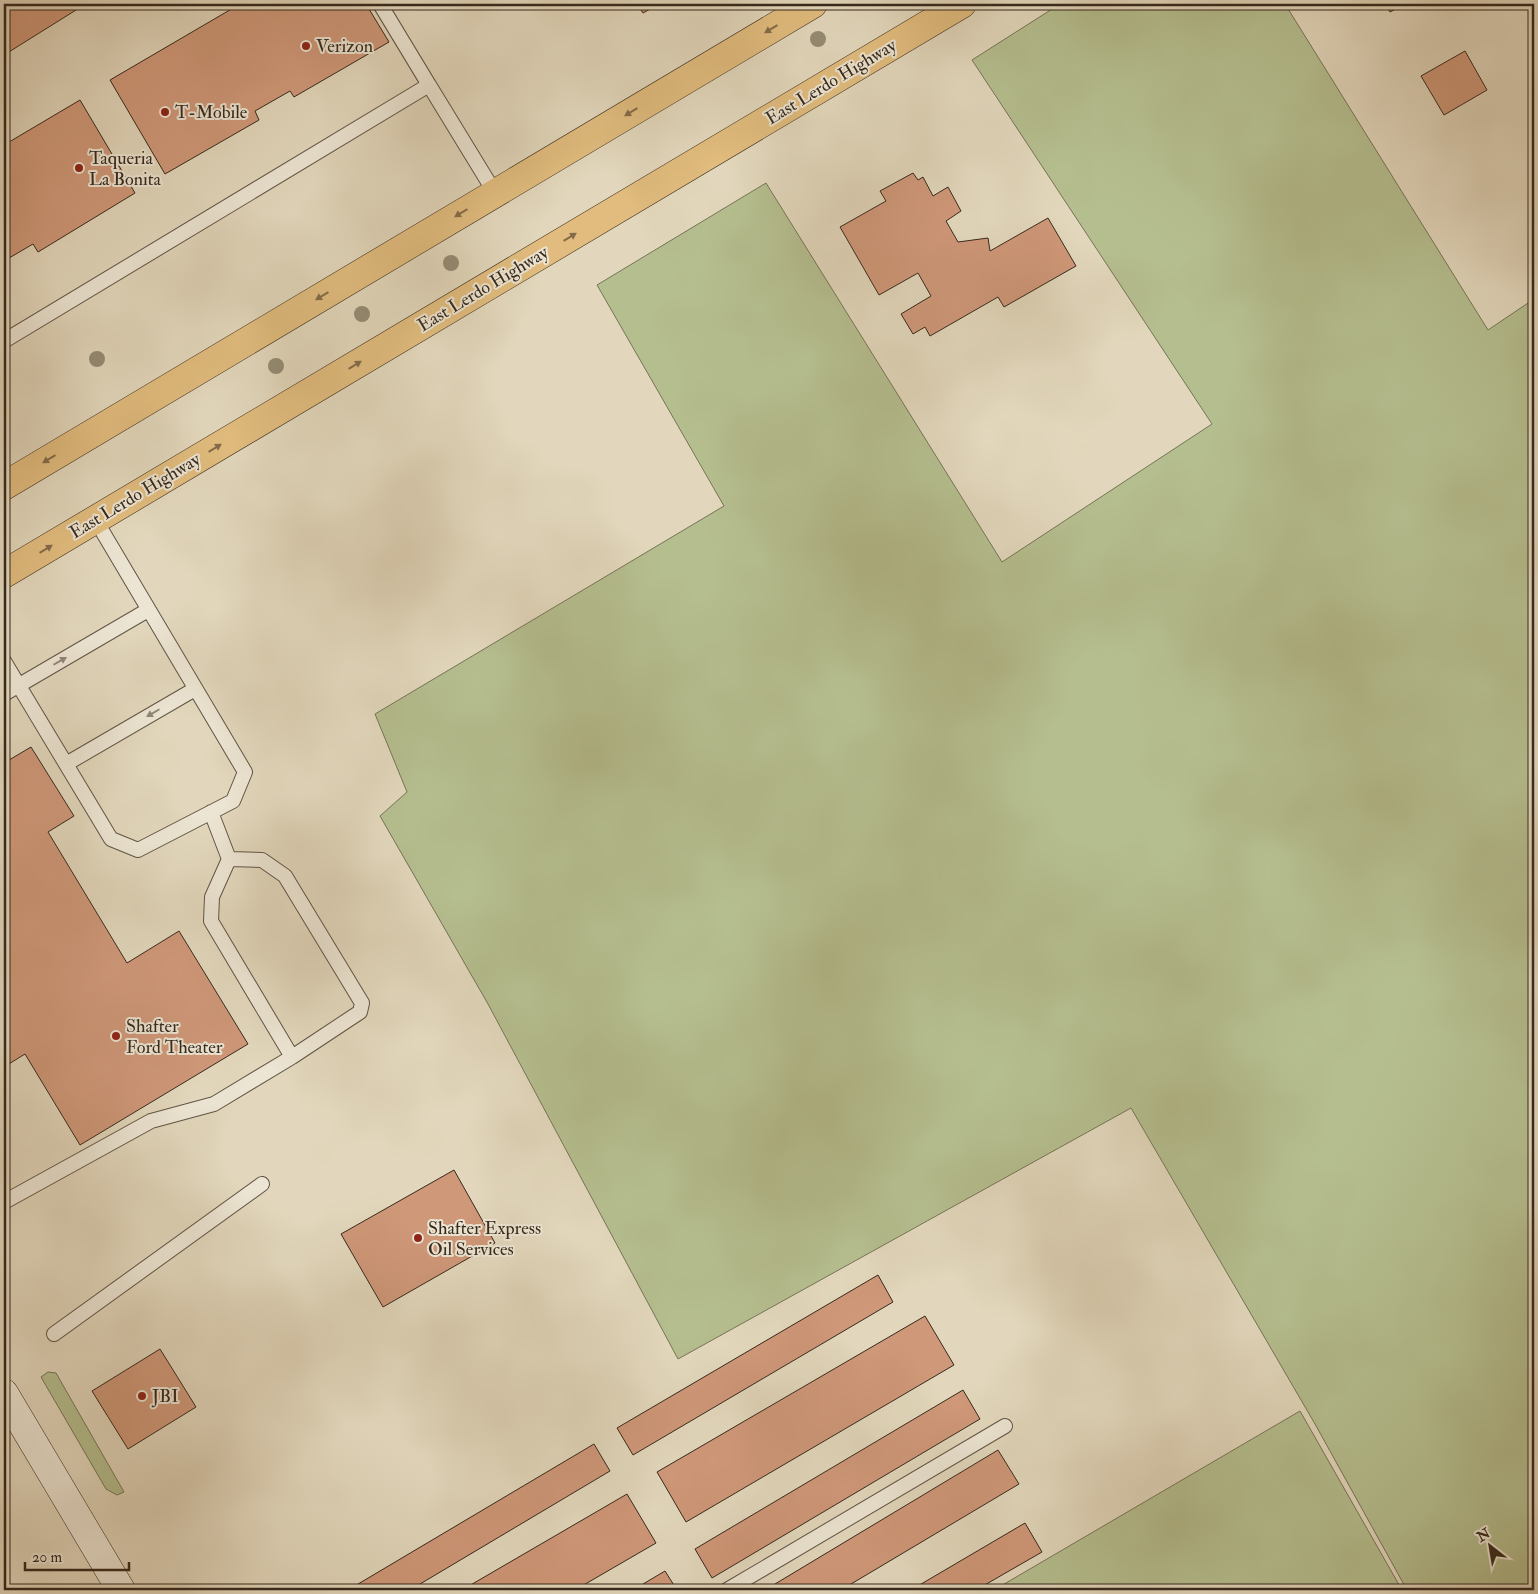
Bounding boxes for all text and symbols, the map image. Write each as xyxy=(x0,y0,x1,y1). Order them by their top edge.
one-way arrow xyxy=(764,24,777,33)
street label: East Lerdo Highway xyxy=(761,33,901,130)
place label: Verizon xyxy=(316,35,373,58)
marker: Verizon xyxy=(300,40,312,52)
place label: T-Mobile xyxy=(175,101,248,124)
marker: T-Mobile xyxy=(159,106,171,118)
one-way arrow xyxy=(625,107,638,116)
place label: Taqueria La Bonita xyxy=(89,147,161,191)
marker: Taqueria La Bonita xyxy=(73,162,85,174)
one-way arrow xyxy=(455,208,468,217)
one-way arrow xyxy=(562,233,577,241)
street label: East Lerdo Highway xyxy=(413,240,553,337)
one-way arrow xyxy=(315,292,328,301)
one-way arrow xyxy=(349,360,362,369)
one-way arrow xyxy=(209,443,222,452)
street label: East Lerdo Highway xyxy=(65,447,205,544)
one-way arrow xyxy=(43,454,56,463)
one-way arrow xyxy=(39,544,52,553)
one-way arrow xyxy=(54,656,67,665)
one-way arrow xyxy=(146,709,159,718)
place label: Shafter Ford Theater xyxy=(126,1015,223,1059)
marker: Shafter Ford Theater xyxy=(110,1030,122,1042)
place label: Shafter Express Oil Services xyxy=(428,1217,541,1261)
marker: Shafter Express Oil Services xyxy=(412,1232,424,1244)
place label: JBI xyxy=(151,1385,178,1408)
marker: JBI xyxy=(136,1390,148,1402)
north arrow xyxy=(1466,1522,1516,1572)
text: N xyxy=(1473,1525,1494,1546)
scale bar xyxy=(25,1539,129,1571)
text: 20 m xyxy=(32,1548,62,1567)

